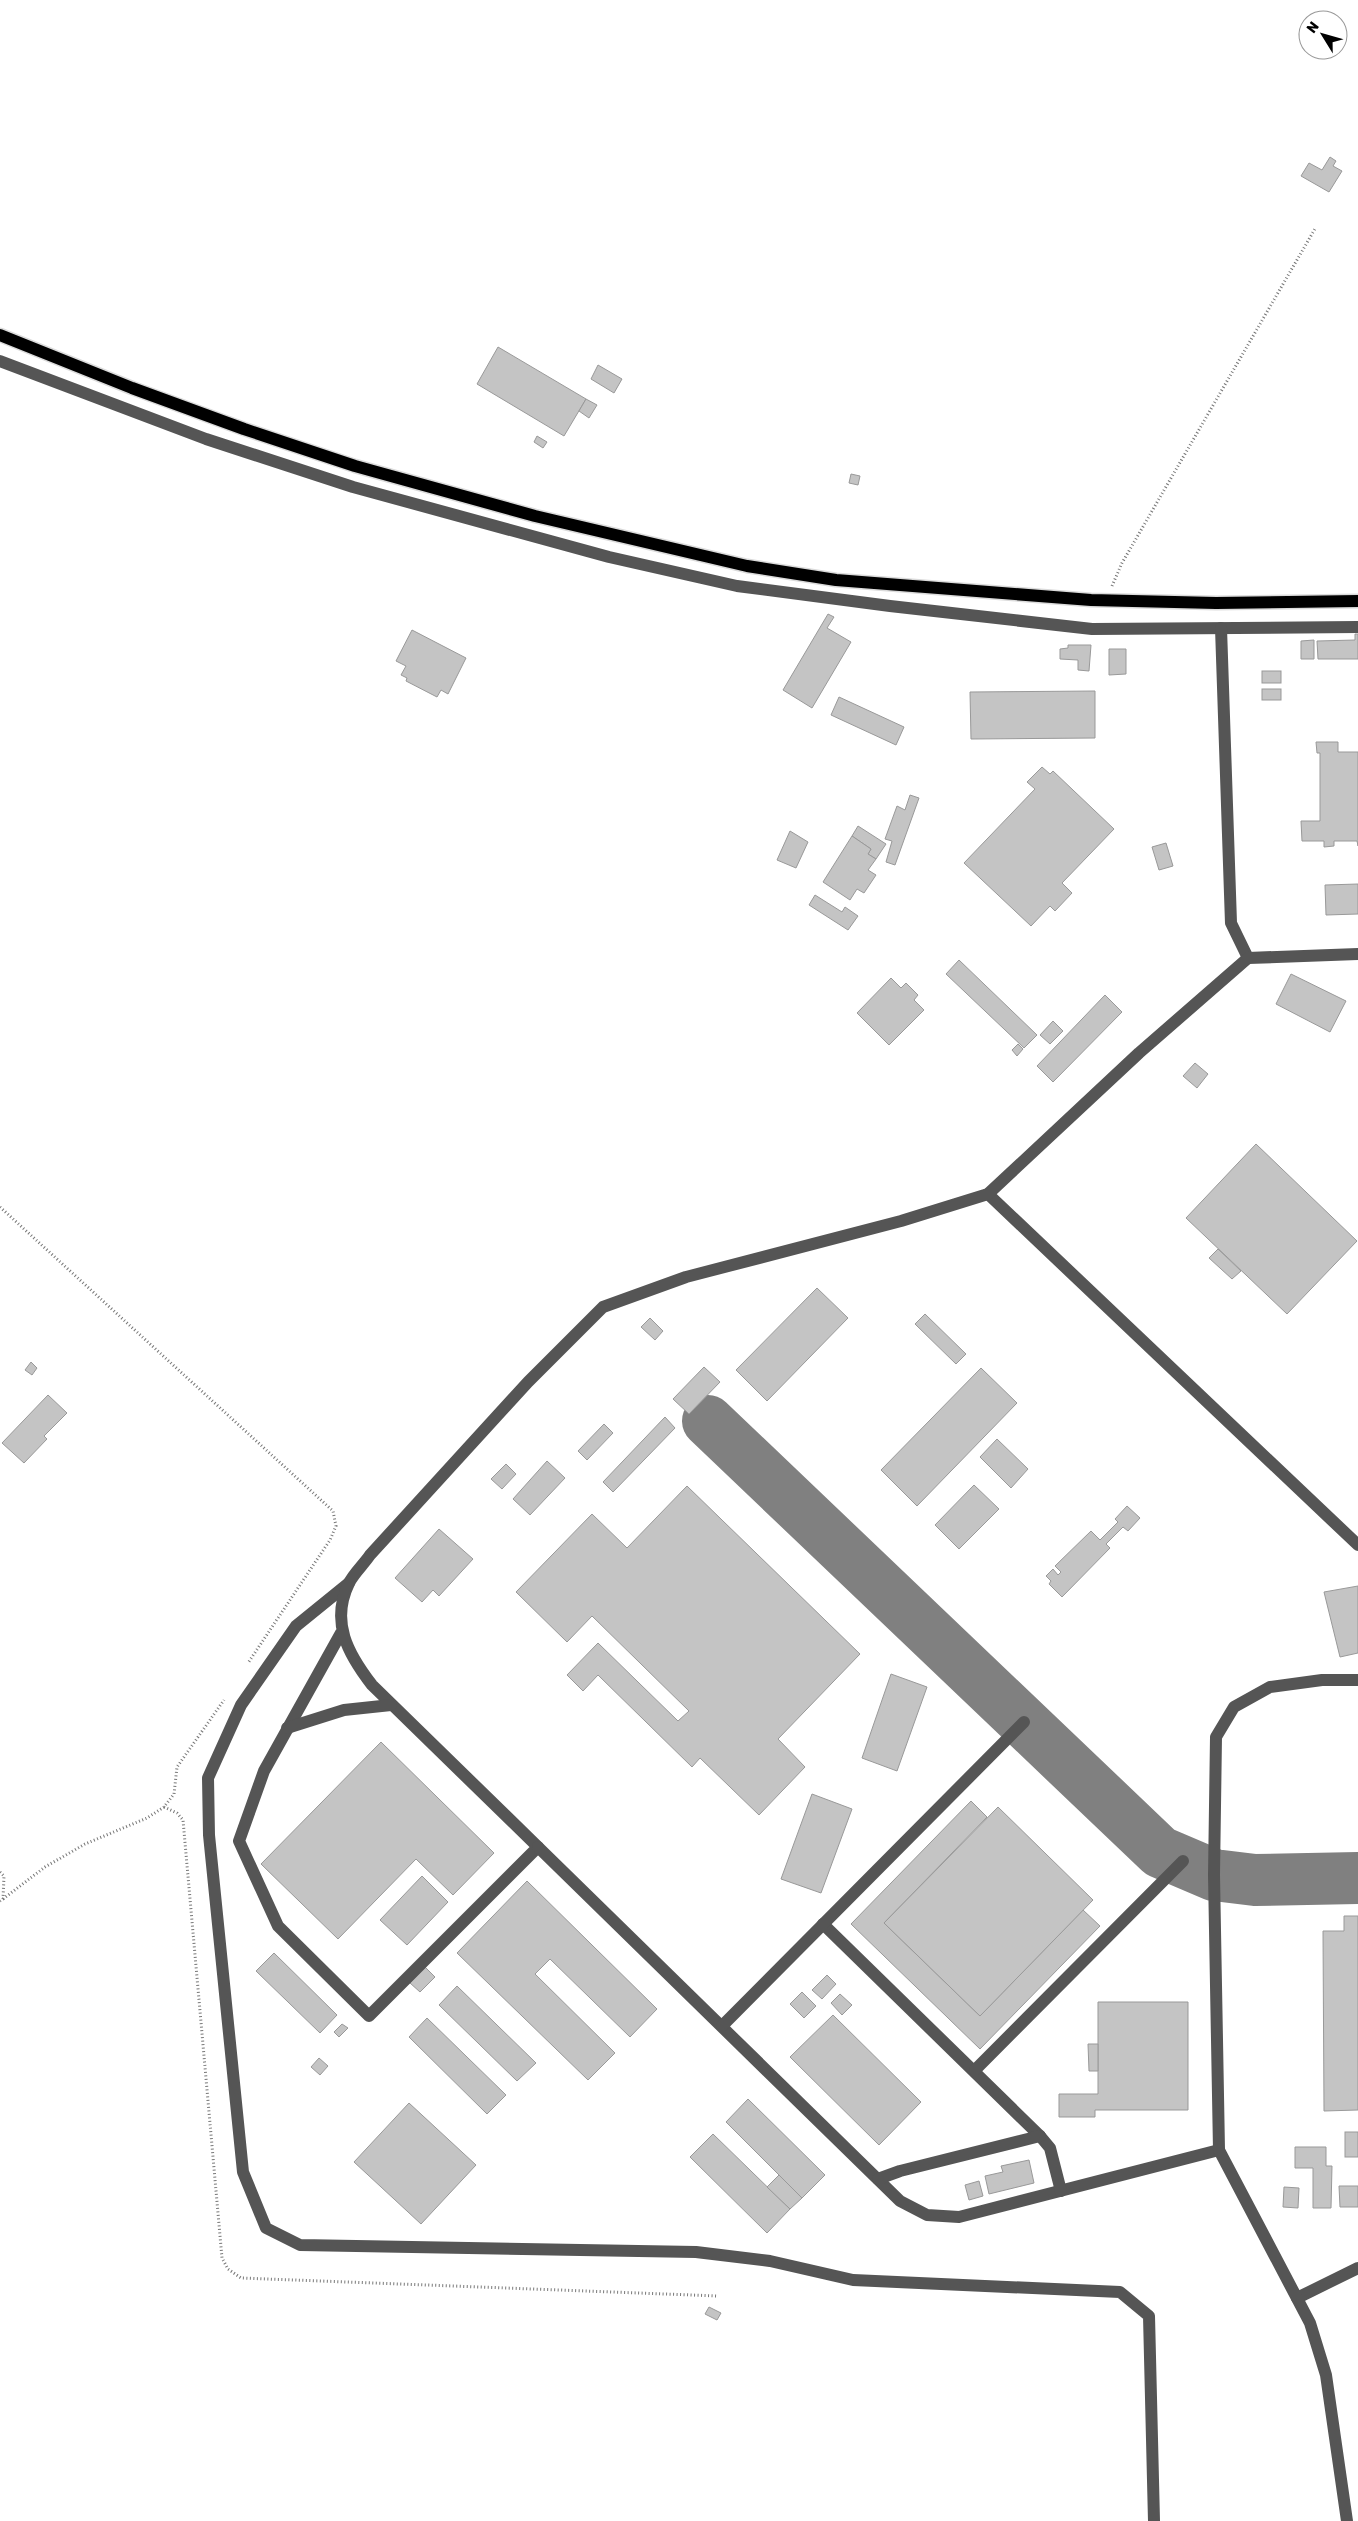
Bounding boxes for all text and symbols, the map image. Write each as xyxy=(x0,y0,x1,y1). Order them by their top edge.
north arrow xyxy=(1298,10,1348,60)
text: N xyxy=(1303,18,1323,37)

